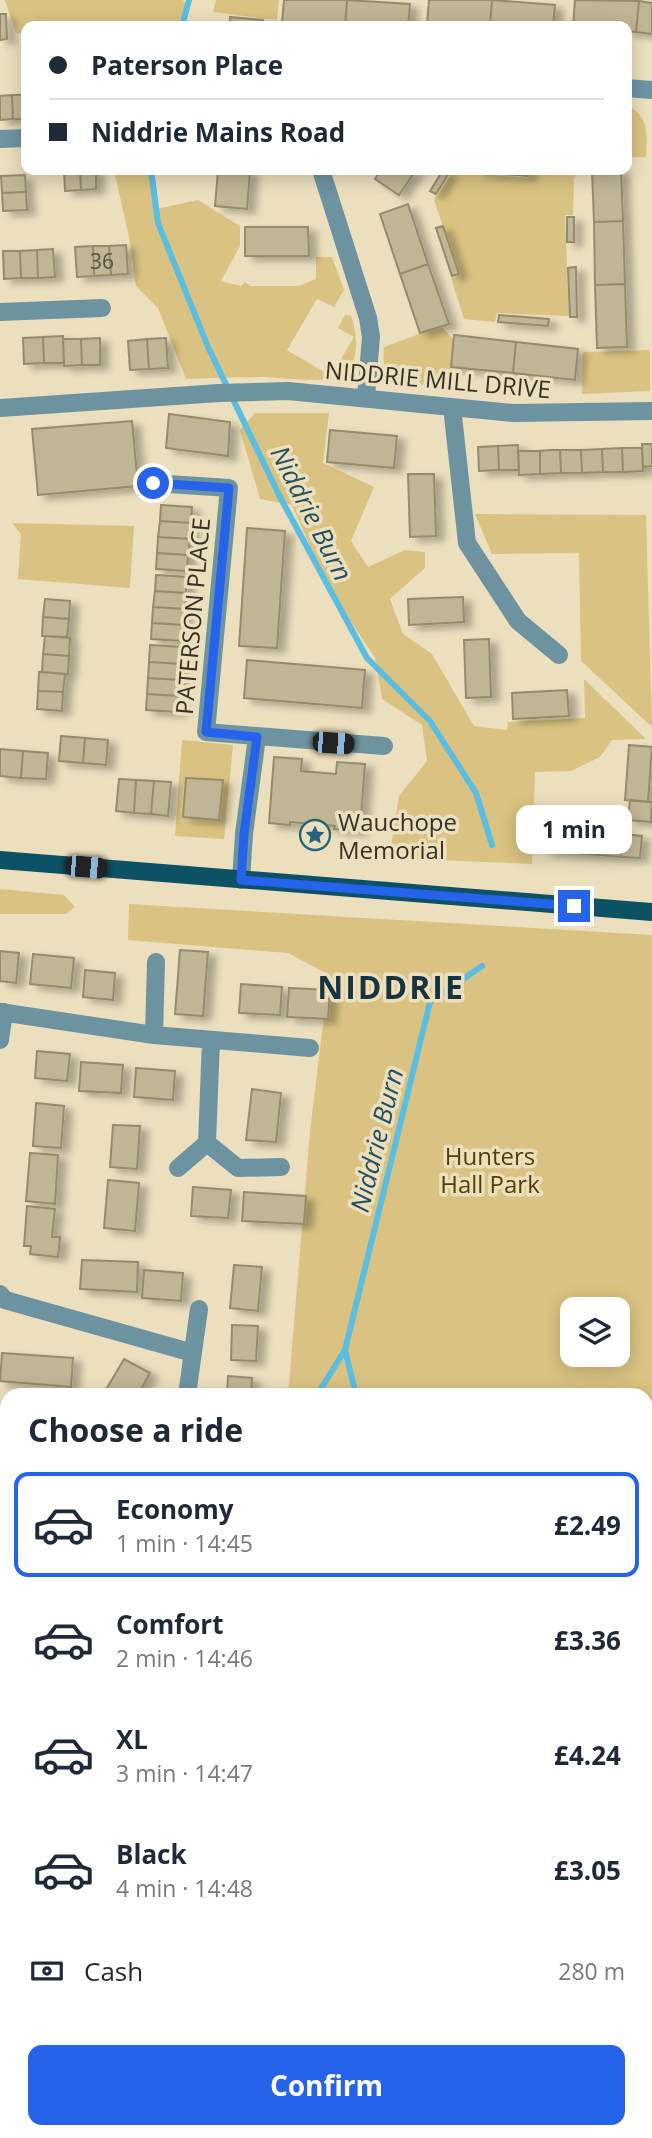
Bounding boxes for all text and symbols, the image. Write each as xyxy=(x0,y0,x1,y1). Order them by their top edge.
text: Paterson Place xyxy=(91,47,283,83)
text: Niddrie Mains Road xyxy=(91,114,345,150)
house number: 36 xyxy=(90,247,114,275)
street label: NIDDRIE MILL DRIVE xyxy=(324,353,552,405)
water label: Niddrie Burn xyxy=(263,439,361,587)
route start xyxy=(137,467,169,499)
street label: PATERSON PLACE xyxy=(167,516,217,716)
car xyxy=(312,731,355,755)
callout: 1 min xyxy=(516,804,632,853)
place label: Wauchope Memorial xyxy=(338,805,457,866)
text: 1 min xyxy=(542,813,606,845)
place icon: Wauchope Memorial xyxy=(298,818,332,852)
car xyxy=(65,855,108,879)
route end xyxy=(558,890,590,922)
district label: NIDDRIE xyxy=(317,965,465,1008)
water label: Niddrie Burn xyxy=(341,1064,411,1216)
park label: Hunters Hall Park xyxy=(440,1139,540,1200)
map controls xyxy=(560,1297,630,1367)
button: layers xyxy=(560,1297,630,1367)
text: Choose a ride xyxy=(28,1408,243,1451)
text: Economy xyxy=(116,1491,234,1527)
icon: car xyxy=(32,1493,95,1556)
text: £2.49 xyxy=(554,1507,621,1543)
text: 1 min · 14:45 xyxy=(116,1527,253,1559)
text: Comfort xyxy=(116,1606,223,1642)
icon: car xyxy=(32,1608,95,1671)
text: £3.36 xyxy=(554,1622,621,1658)
text: 2 min · 14:46 xyxy=(116,1642,253,1674)
text: XL xyxy=(116,1721,148,1757)
icon: car xyxy=(32,1723,95,1786)
text: £4.24 xyxy=(554,1737,621,1773)
text: 3 min · 14:47 xyxy=(116,1757,253,1789)
text: Black xyxy=(116,1836,187,1872)
icon: car xyxy=(32,1838,95,1901)
text: £3.05 xyxy=(554,1852,621,1888)
text: 4 min · 14:48 xyxy=(116,1872,253,1904)
icon: cash xyxy=(28,1952,66,1990)
text: Cash xyxy=(84,1953,143,1989)
text: 280 m xyxy=(558,1955,625,1987)
button: Confirm xyxy=(28,2045,625,2125)

